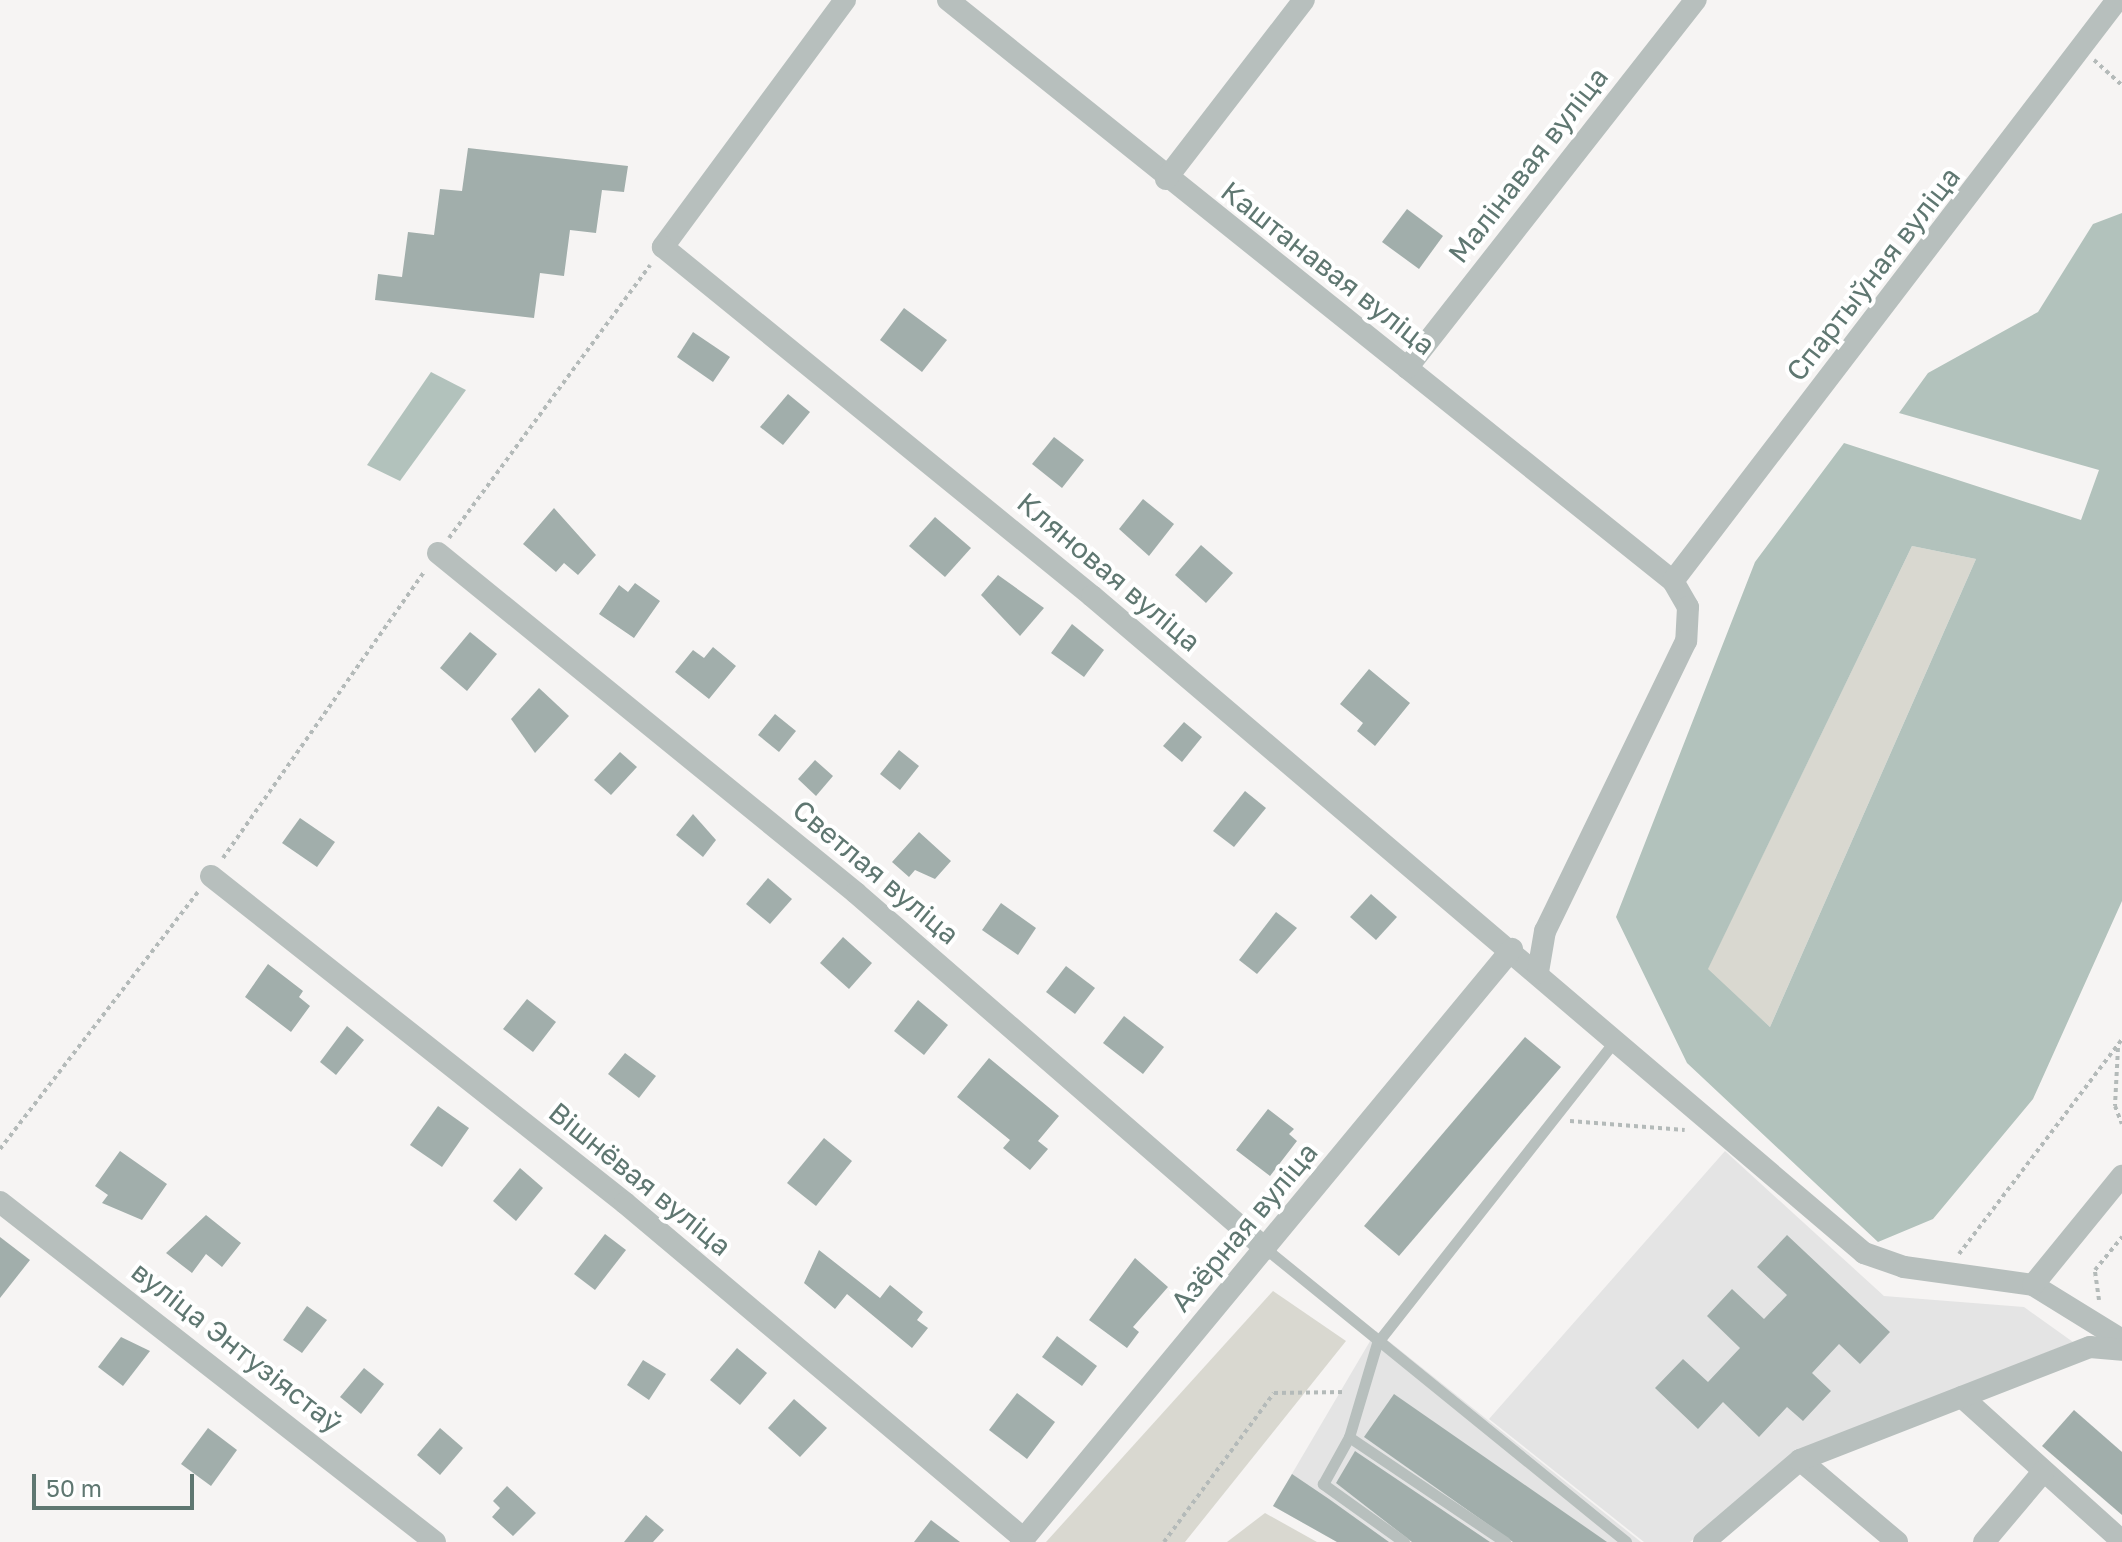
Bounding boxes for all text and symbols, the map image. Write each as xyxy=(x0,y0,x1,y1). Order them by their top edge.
street label: Малінавая вуліца xyxy=(1441,60,1615,270)
street label: Спартыўная вуліца xyxy=(1779,160,1967,388)
street label: Каштанавая вуліца xyxy=(1214,174,1442,362)
street label: Кляновая вуліца xyxy=(1011,486,1207,658)
street label: Светлая вуліца xyxy=(786,793,966,951)
street label: Вішнёвая вуліца xyxy=(542,1095,738,1263)
street label: Азёрная вуліца xyxy=(1164,1136,1324,1318)
street label: вуліца Энтузіястаў xyxy=(125,1254,349,1440)
scale bar xyxy=(36,1458,198,1508)
text: 50 m xyxy=(46,1473,102,1502)

